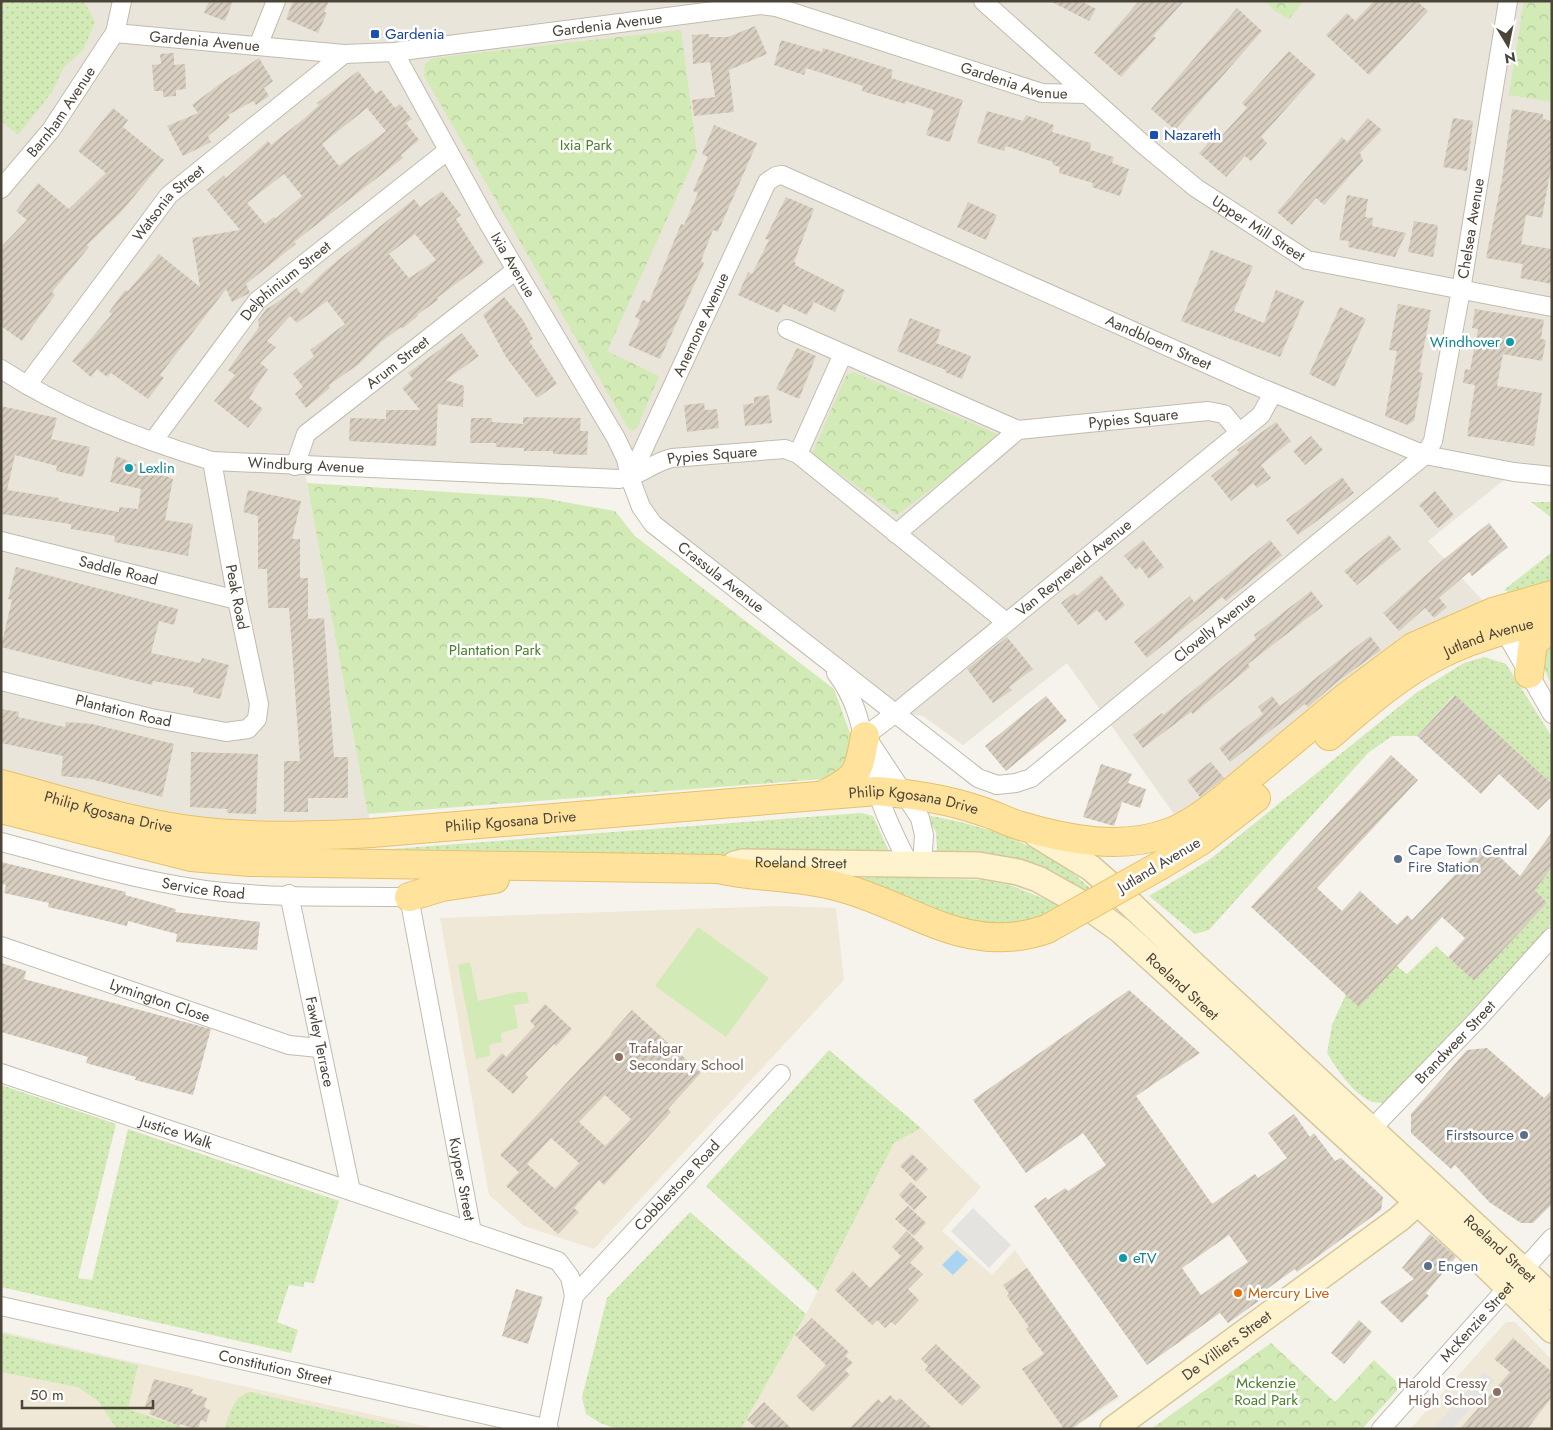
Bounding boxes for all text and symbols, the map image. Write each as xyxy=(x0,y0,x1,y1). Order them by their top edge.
street label: Gardenia Avenue xyxy=(551,7,664,43)
north arrow xyxy=(1483,20,1533,70)
place label: Gardenia xyxy=(385,23,444,45)
street label: Gardenia Avenue xyxy=(149,25,261,57)
marker: Gardenia xyxy=(369,28,381,40)
text: N xyxy=(1503,47,1517,69)
street label: Gardenia Avenue xyxy=(958,56,1068,105)
street label: Barnham Avenue xyxy=(21,62,101,162)
place label: Nazareth xyxy=(1164,124,1221,146)
marker: Nazareth xyxy=(1148,129,1160,141)
park label: Ixia Park xyxy=(560,134,613,156)
street label: Watsonia Street xyxy=(127,159,209,246)
street label: Chelsea Avenue xyxy=(1452,176,1490,280)
street label: Upper Mill Street xyxy=(1208,190,1310,267)
street label: Ixia Avenue xyxy=(485,228,541,302)
street label: Delphinium Street xyxy=(235,236,336,325)
street label: Anemone Avenue xyxy=(667,269,735,380)
street label: Aandbloem Street xyxy=(1102,309,1215,376)
street label: Arum Street xyxy=(361,331,434,394)
place label: Windhover xyxy=(1430,331,1501,353)
marker: Windhover xyxy=(1504,336,1516,348)
street label: Pypies Square xyxy=(1087,403,1180,434)
street label: Pypies Square xyxy=(665,440,758,470)
street label: Windburg Avenue xyxy=(247,452,365,479)
place label: Lexlin xyxy=(139,457,175,479)
marker: Lexlin xyxy=(123,462,135,474)
street label: Van Reyneveld Avenue xyxy=(1011,514,1136,622)
street label: Crassula Avenue xyxy=(673,536,769,618)
street label: Saddle Road xyxy=(77,550,160,591)
street label: Peak Road xyxy=(220,562,254,632)
street label: Clovelly Avenue xyxy=(1169,587,1261,668)
street label: Jutland Avenue xyxy=(1438,612,1536,663)
park label: Plantation Park xyxy=(449,639,542,661)
street label: Plantation Road xyxy=(73,689,173,733)
street label: Philip Kgosana Drive xyxy=(848,780,982,821)
street label: Philip Kgosana Drive xyxy=(42,785,174,838)
street label: Philip Kgosana Drive xyxy=(444,805,577,838)
street label: Jutland Avenue xyxy=(1112,831,1205,900)
place label: Cape Town Central Fire Station xyxy=(1408,839,1528,878)
street label: Roeland Street xyxy=(755,851,847,874)
marker: Cape Town Central Fire Station xyxy=(1392,853,1404,865)
street label: Service Road xyxy=(160,872,246,905)
street label: Roeland Street xyxy=(1141,948,1224,1026)
street label: Lymington Close xyxy=(107,973,213,1028)
street label: Fawley Terrace xyxy=(300,994,340,1089)
street label: Brandweer Street xyxy=(1410,995,1501,1089)
place label: Trafalgar Secondary School xyxy=(629,1037,744,1076)
marker: Trafalgar Secondary School xyxy=(613,1051,625,1063)
street label: Justice Walk xyxy=(135,1109,216,1155)
place label: Firstsource xyxy=(1446,1124,1514,1146)
marker: Firstsource xyxy=(1518,1129,1530,1141)
street label: Cobblestone Road xyxy=(629,1135,725,1236)
street label: Kuyper Street xyxy=(443,1136,481,1223)
street label: Roeland Street xyxy=(1459,1209,1541,1288)
place label: eTV xyxy=(1133,1247,1157,1269)
marker: eTV xyxy=(1117,1252,1129,1264)
place label: Engen xyxy=(1438,1255,1478,1277)
marker: Engen xyxy=(1422,1260,1434,1272)
street label: McKenzie Street xyxy=(1435,1276,1519,1367)
place label: Mercury Live xyxy=(1248,1282,1330,1304)
marker: Mercury Live xyxy=(1232,1287,1244,1299)
street label: De Villiers Street xyxy=(1177,1305,1276,1386)
street label: Constitution Street xyxy=(216,1344,334,1391)
park label: Mckenzie Road Park xyxy=(1234,1372,1298,1411)
place label: Harold Cressy High School xyxy=(1398,1372,1487,1411)
scale bar xyxy=(22,1378,154,1410)
text: 50 m xyxy=(30,1384,64,1406)
marker: Harold Cressy High School xyxy=(1491,1386,1503,1398)

